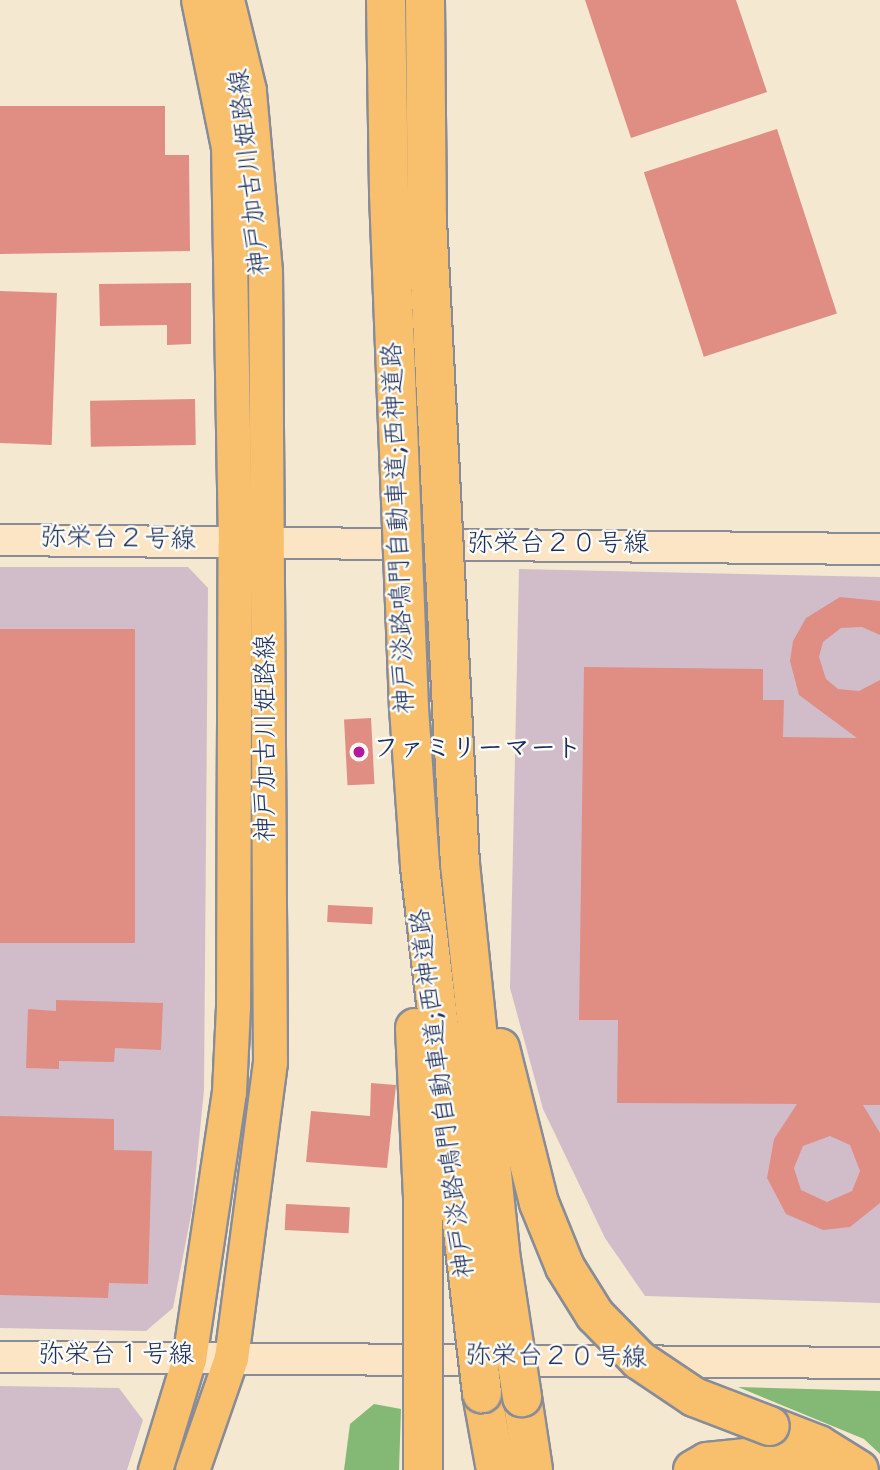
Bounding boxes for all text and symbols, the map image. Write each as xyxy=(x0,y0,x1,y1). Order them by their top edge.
street label: 神戸加古川姫路線 xyxy=(227,67,279,277)
street label: 神戸淡路鳴門自動車道;西神道路 xyxy=(380,341,424,715)
street label: 弥栄台２号線 xyxy=(40,525,196,559)
street label: 弥栄台２０号線 xyxy=(467,531,649,563)
street label: 神戸加古川姫路線 xyxy=(253,634,285,842)
place label: ファミリーマート xyxy=(373,736,581,768)
marker: ファミリーマート xyxy=(351,744,367,760)
street label: 神戸淡路鳴門自動車道;西神道路 xyxy=(408,906,484,1280)
street label: 弥栄台１号線 xyxy=(38,1342,194,1374)
street label: 弥栄台２０号線 xyxy=(465,1343,647,1377)

